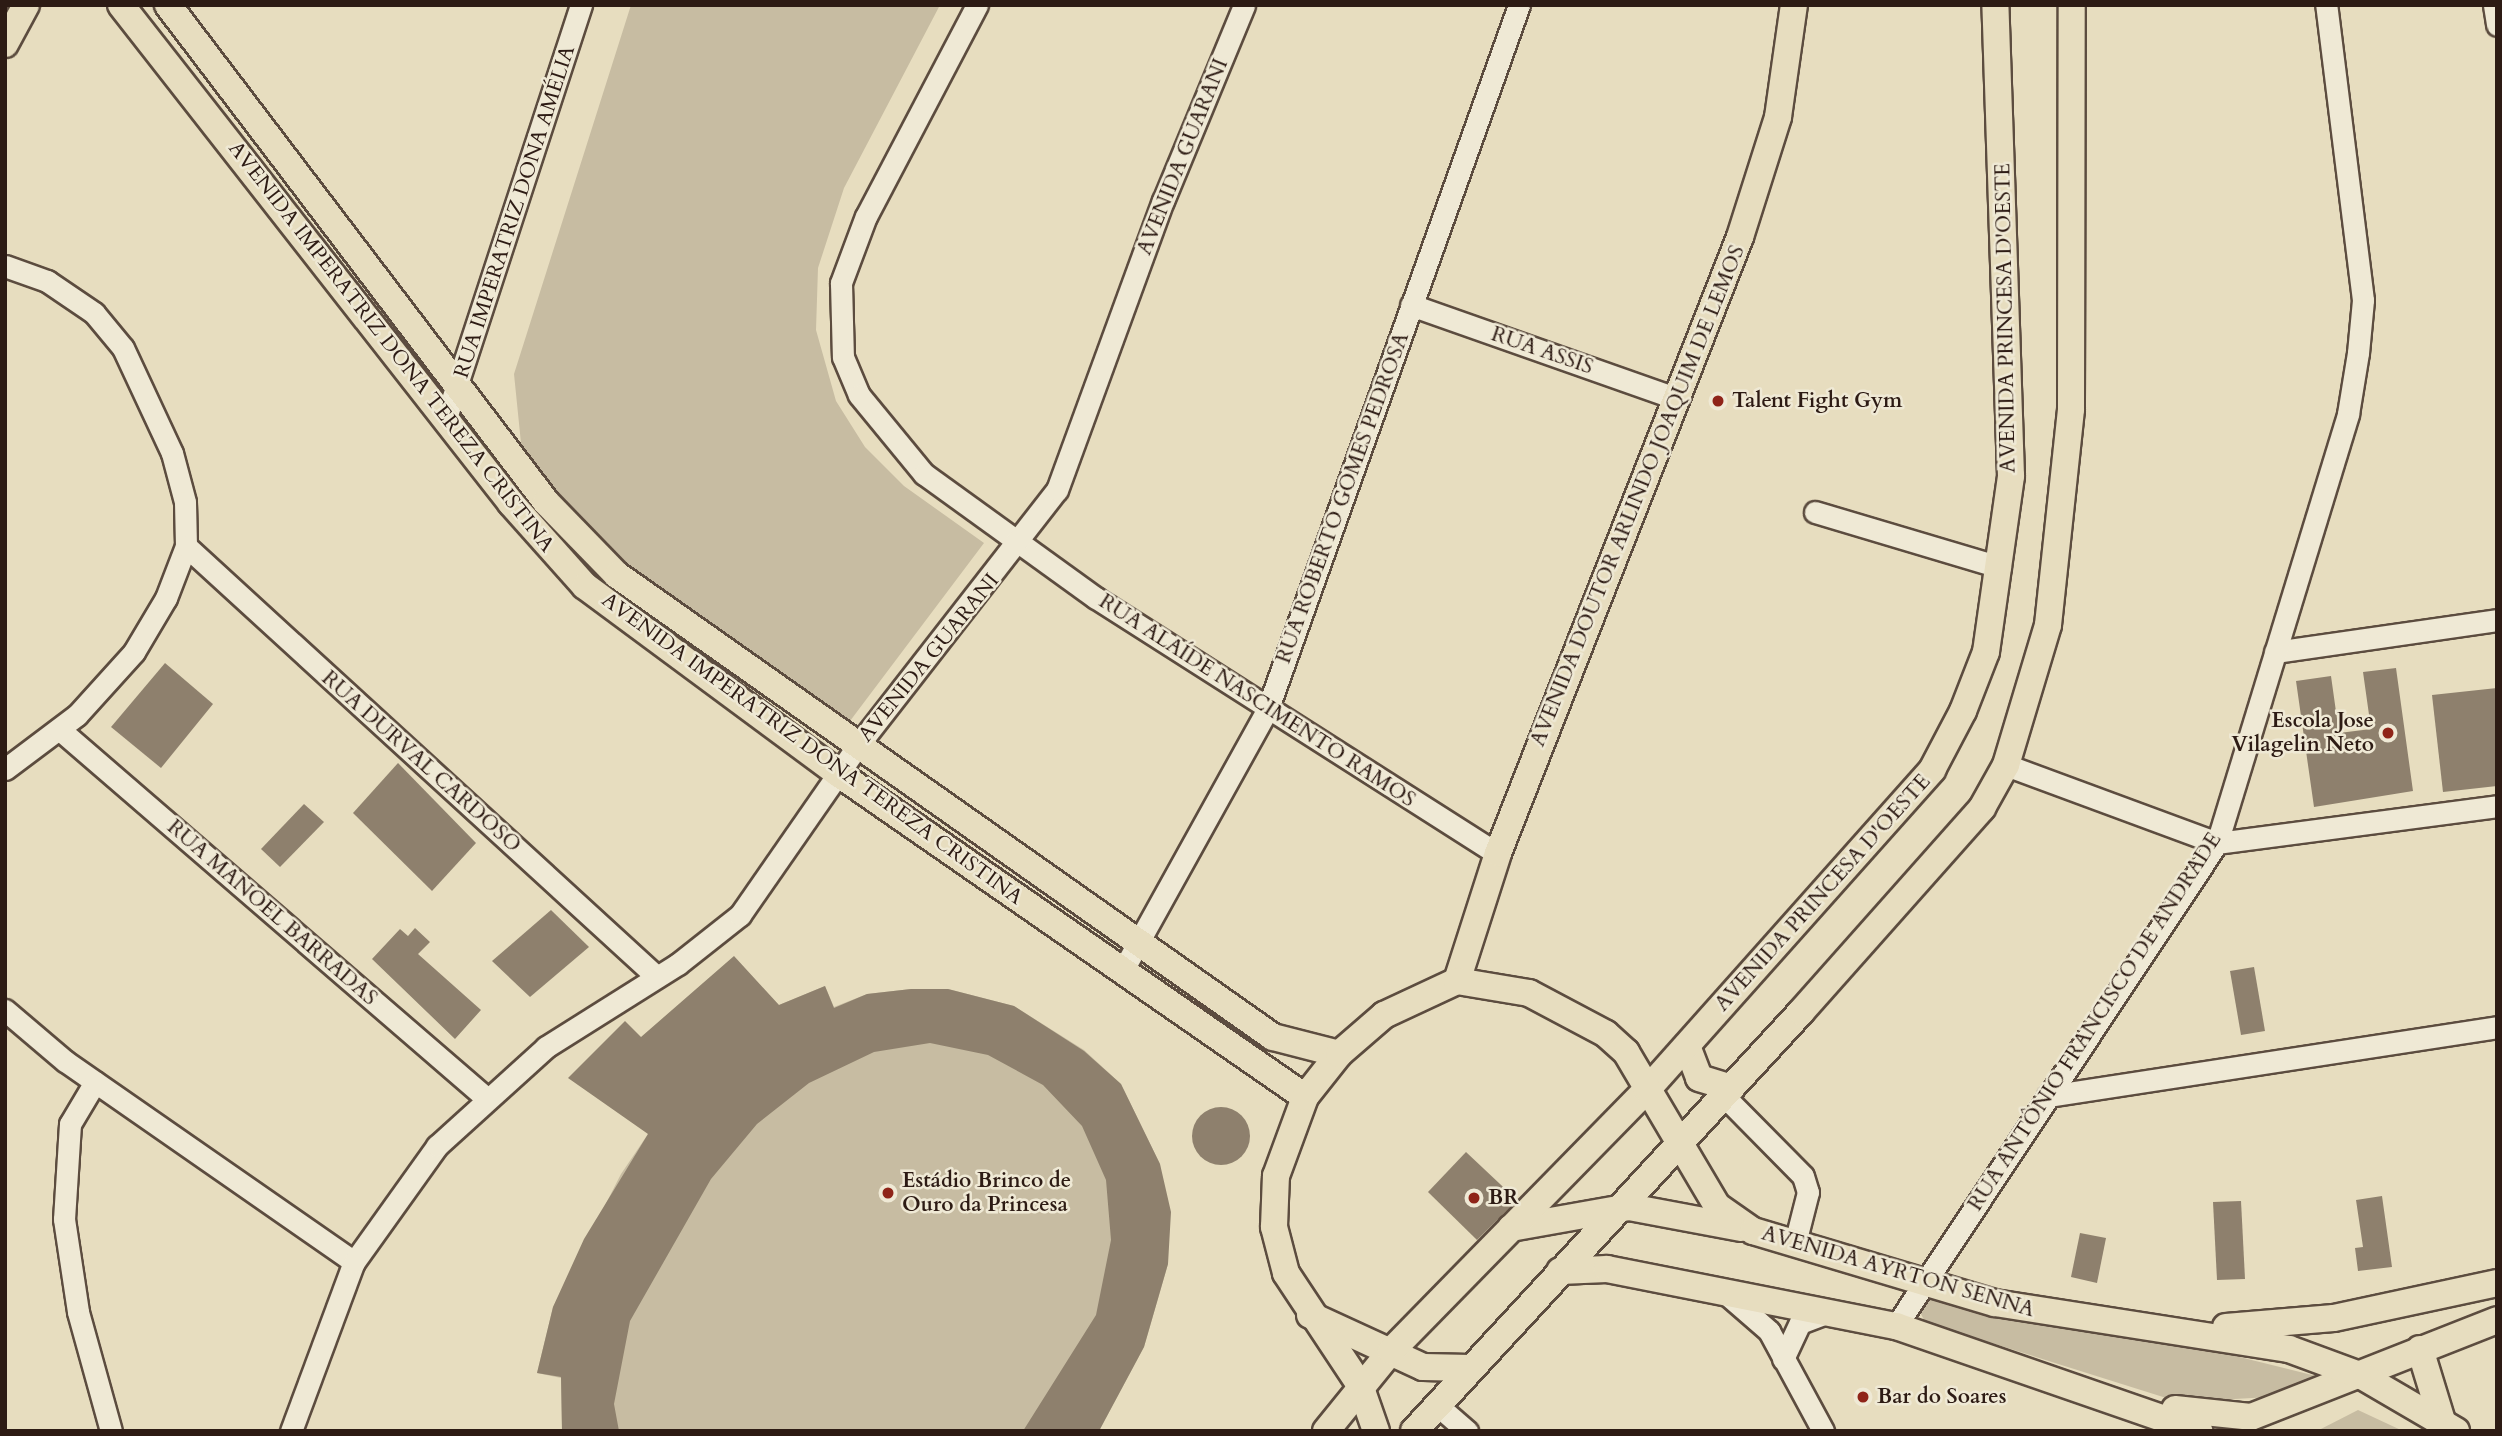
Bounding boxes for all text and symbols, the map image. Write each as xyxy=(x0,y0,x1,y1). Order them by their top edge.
street label: RUA IMPERATRIZ DONA AMÉLIA xyxy=(449,43,581,381)
street label: AVENIDA GUARANI xyxy=(1132,55,1234,259)
street label: AVENIDA IMPERATRIZ DONA TEREZA CRISTINA xyxy=(223,137,559,557)
street label: AVENIDA PRINCESA D'OESTE xyxy=(1991,163,2021,473)
street label: AVENIDA DOUTOR ARLINDO JOAQUIM DE LEMOS xyxy=(1526,242,1750,750)
street label: RUA ASSIS xyxy=(1488,322,1596,380)
street label: RUA ROBERTO GOMES PEDROSA xyxy=(1271,329,1415,667)
place label: Talent Fight Gym xyxy=(1732,388,1902,414)
marker: Talent Fight Gym xyxy=(1710,393,1726,409)
street label: AVENIDA GUARANI xyxy=(853,569,1005,747)
street label: AVENIDA IMPERATRIZ DONA TEREZA CRISTINA xyxy=(596,588,1028,910)
street label: RUA ALAÍDE NASCIMENTO RAMOS xyxy=(1094,589,1420,813)
street label: RUA DURVAL CARDOSO xyxy=(316,666,526,858)
place label: Escola Jose Vilagelin Neto xyxy=(2231,708,2374,758)
marker: Escola Jose Vilagelin Neto xyxy=(2380,725,2396,741)
street label: AVENIDA PRINCESA D'OESTE xyxy=(1710,769,1936,1017)
street label: RUA MANOEL BARRADAS xyxy=(162,815,382,1011)
street label: RUA ANTÔNIO FRANCISCO DE ANDRADE xyxy=(1963,828,2227,1216)
place label: Estádio Brinco de Ouro da Princesa xyxy=(902,1168,1071,1218)
marker: Estádio Brinco de Ouro da Princesa xyxy=(880,1185,896,1201)
place label: BR xyxy=(1488,1185,1519,1211)
marker: BR xyxy=(1466,1190,1482,1206)
street label: AVENIDA AYRTON SENNA xyxy=(1759,1221,2037,1323)
place label: Bar do Soares xyxy=(1877,1384,2006,1410)
marker: Bar do Soares xyxy=(1855,1389,1871,1405)

